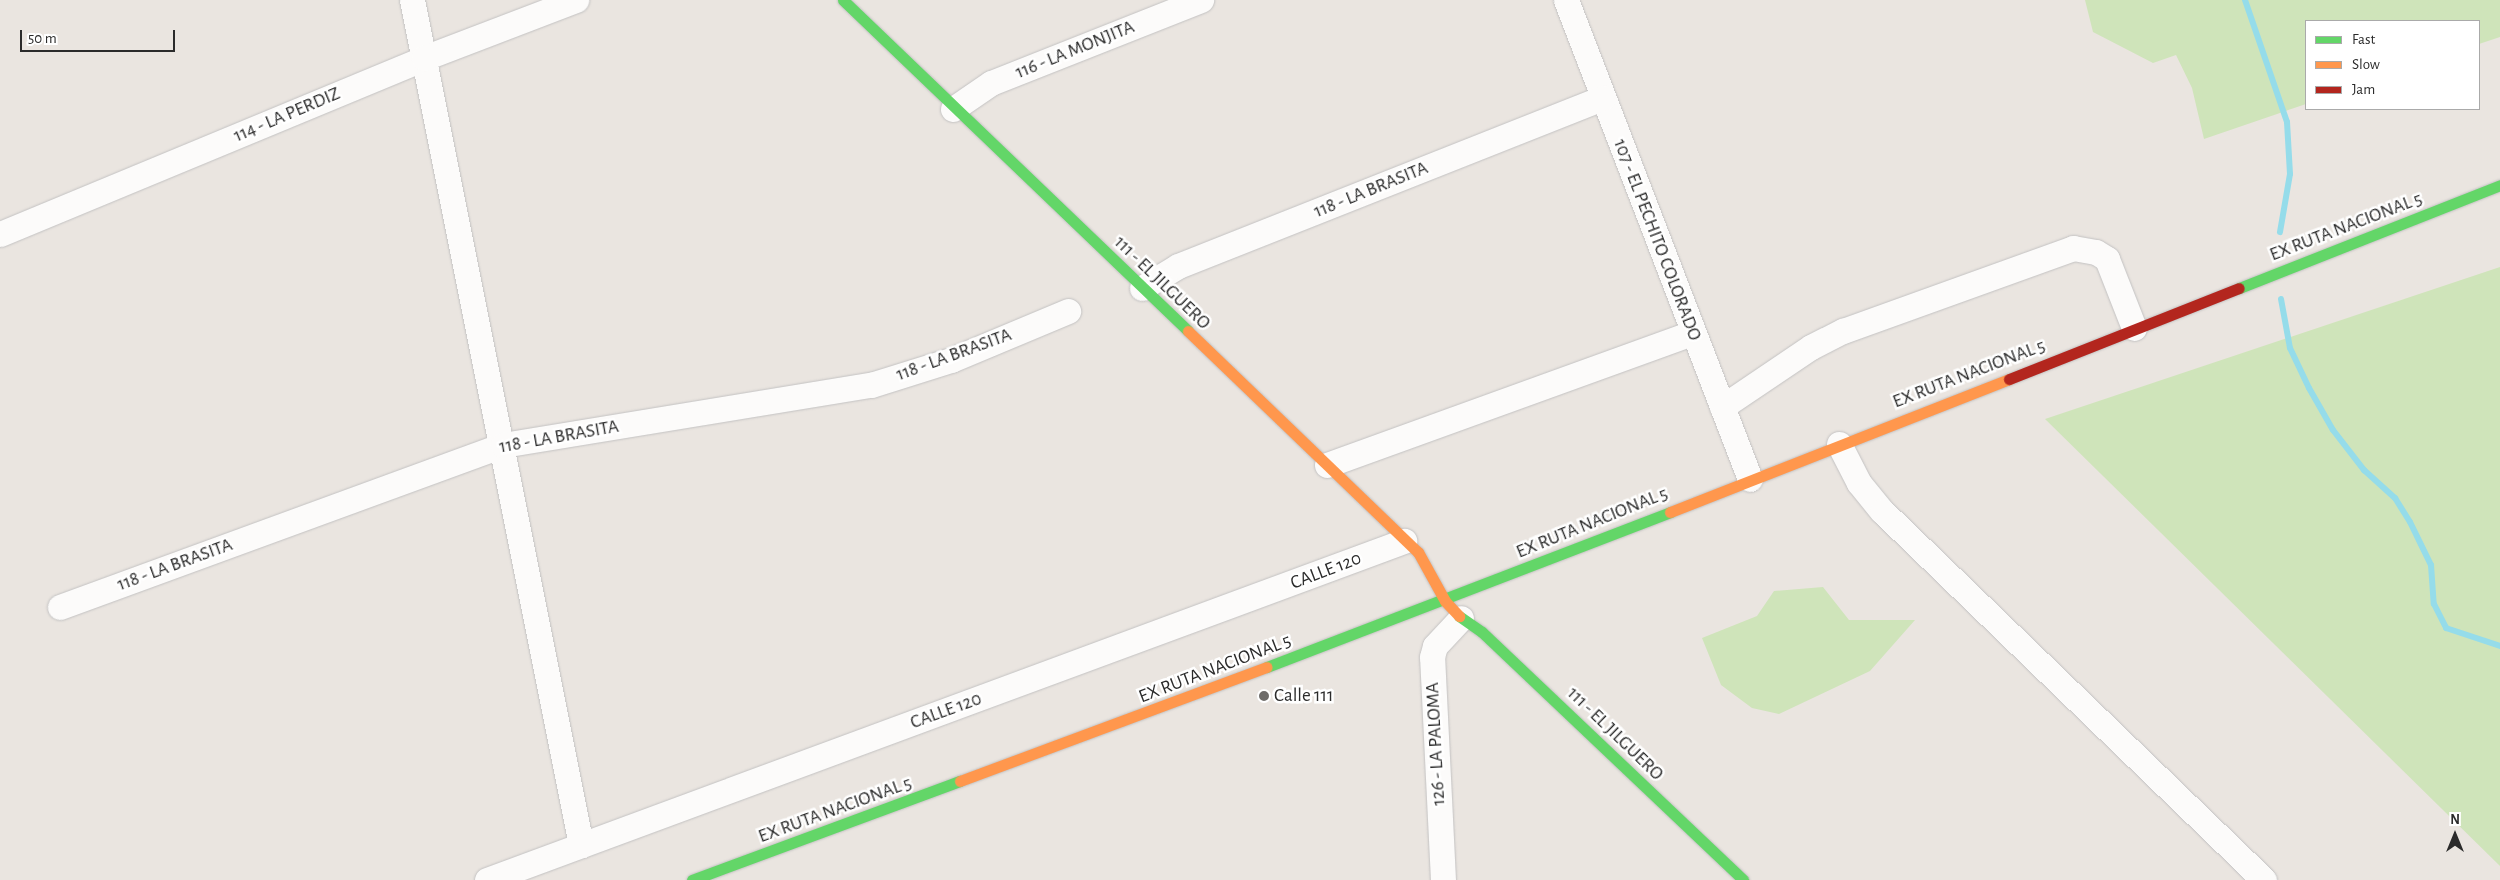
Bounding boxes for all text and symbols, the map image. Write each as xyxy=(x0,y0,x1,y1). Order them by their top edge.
street label: 116 - LA MONJITA xyxy=(1012,16,1138,84)
scale bar xyxy=(22,20,178,52)
legend xyxy=(2305,20,2480,110)
text: 50 m xyxy=(28,31,57,46)
text: Fast xyxy=(2352,32,2375,47)
text: Slow xyxy=(2352,57,2380,72)
street label: 114 - LA PERDIZ xyxy=(230,82,344,148)
text: Jam xyxy=(2352,82,2375,97)
street label: 107 - EL PECHITO COLORADO xyxy=(1608,136,1706,344)
street label: 118 - LA BRASITA xyxy=(1311,157,1431,223)
street label: EX RUTA NACIONAL 5 xyxy=(2267,187,2425,267)
street label: 111 - EL JILGUERO xyxy=(1109,231,1215,335)
street label: 118 - LA BRASITA xyxy=(893,324,1015,386)
street label: EX RUTA NACIONAL 5 xyxy=(1890,334,2048,414)
street label: 118 - LA BRASITA xyxy=(497,415,621,459)
street label: EX RUTA NACIONAL 5 xyxy=(1513,482,1671,564)
street label: 118 - LA BRASITA xyxy=(114,534,236,596)
street label: CALLE 120 xyxy=(1287,547,1365,595)
street label: EX RUTA NACIONAL 5 xyxy=(1136,629,1294,709)
street label: 126 - LA PALOMA xyxy=(1421,682,1451,806)
street label: 111 - EL JILGUERO xyxy=(1562,682,1668,786)
place label: Calle 111 xyxy=(1274,685,1334,707)
street label: CALLE 120 xyxy=(907,688,985,734)
marker: Calle 111 xyxy=(1258,690,1270,702)
street label: EX RUTA NACIONAL 5 xyxy=(755,772,915,848)
north arrow xyxy=(2430,810,2480,860)
text: N xyxy=(2450,813,2460,827)

